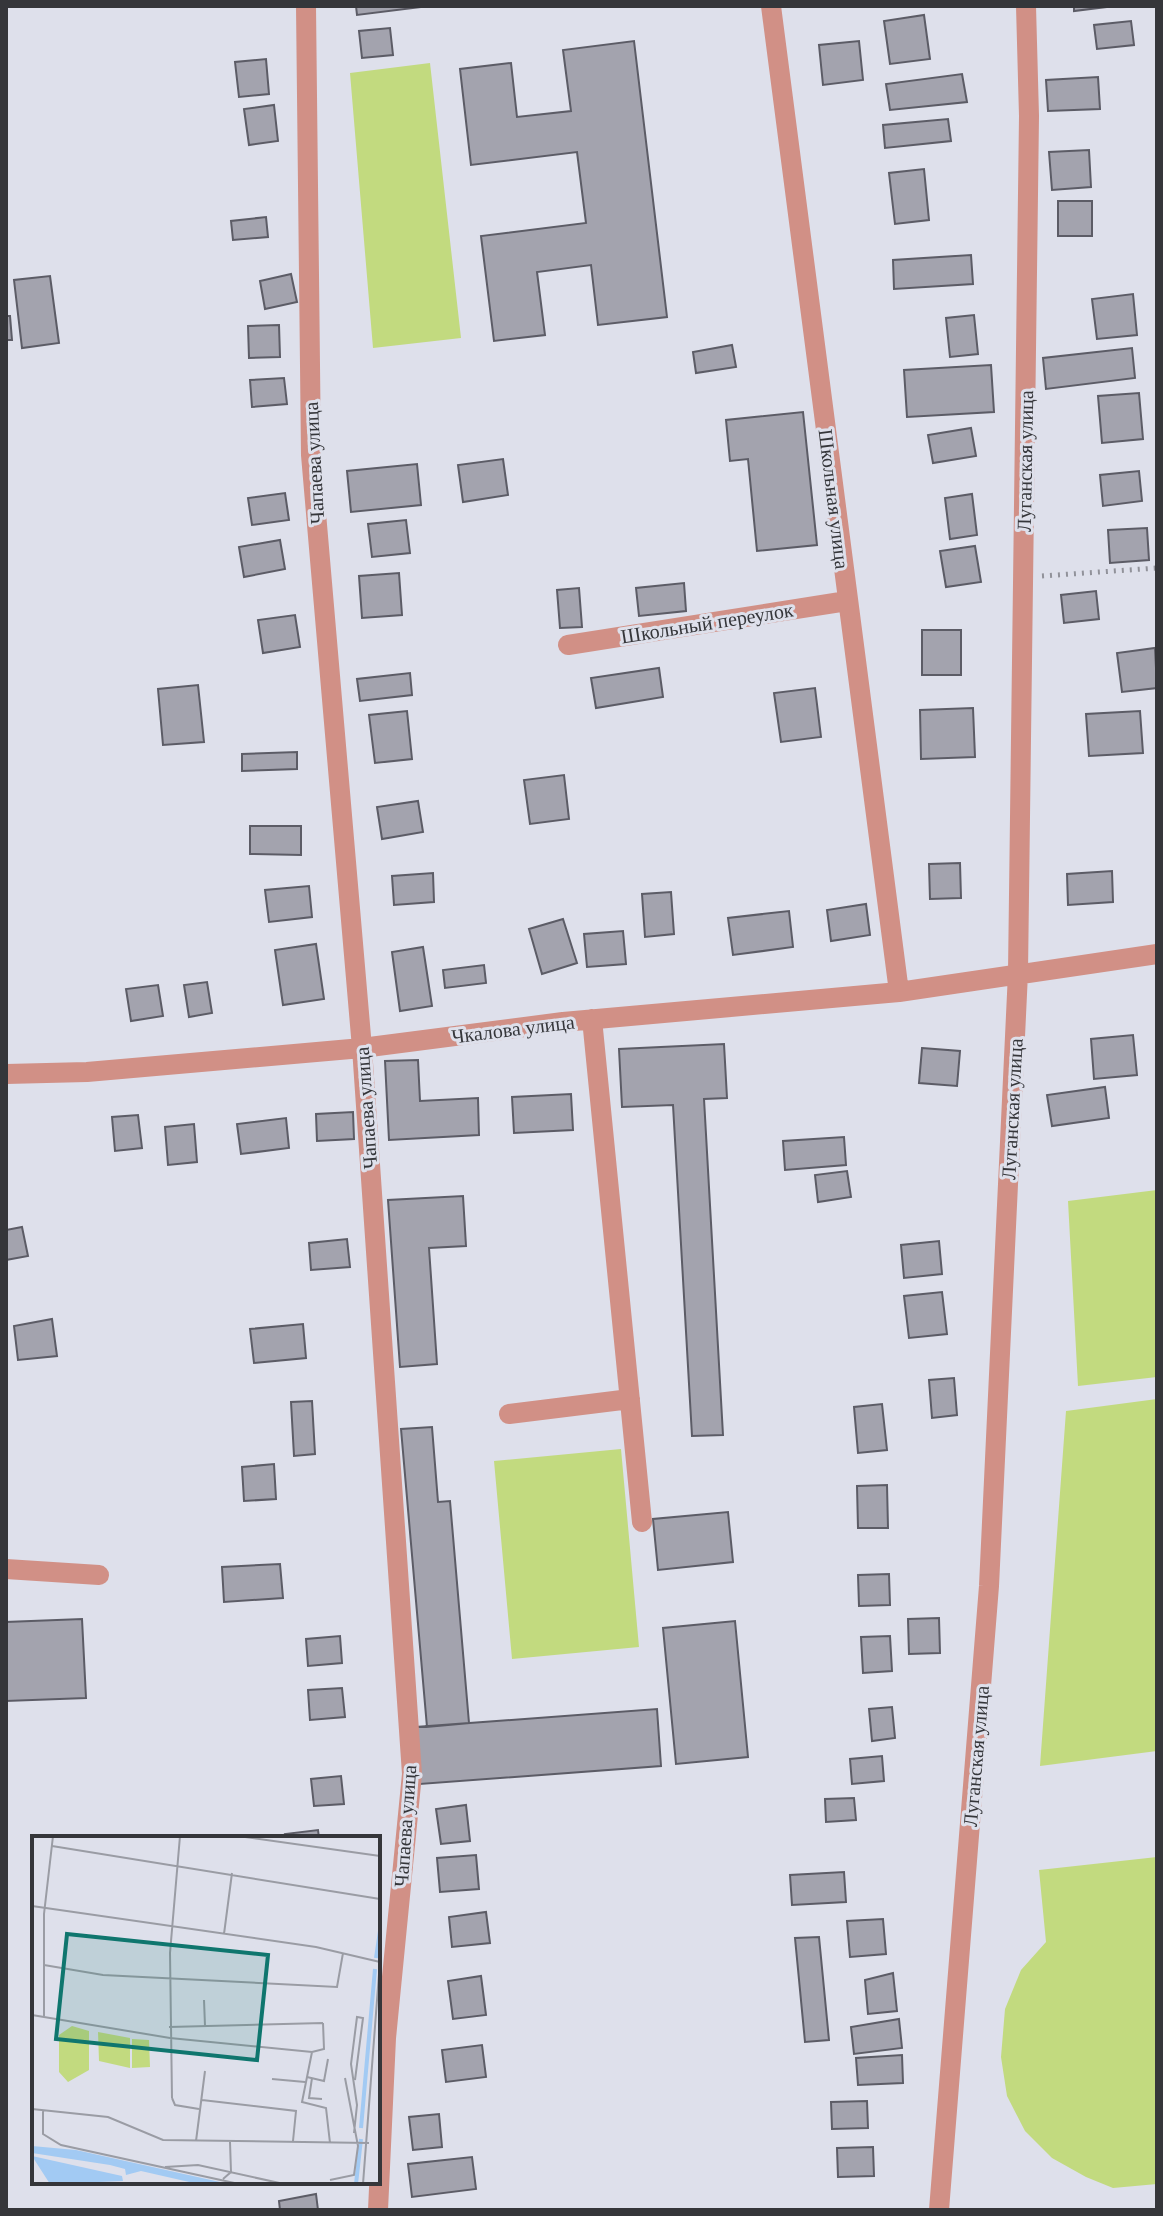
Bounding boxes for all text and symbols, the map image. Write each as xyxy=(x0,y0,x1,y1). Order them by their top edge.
street label: Луганская улица xyxy=(1013,390,1038,532)
street label: Чапаева улица xyxy=(300,401,329,525)
street label: Школьная улица xyxy=(814,428,854,570)
street label: Школьный переулок xyxy=(619,598,795,648)
street label: Чкалова улица xyxy=(450,1011,576,1048)
street label: Луганская улица xyxy=(997,1038,1028,1180)
street label: Чапаева улица xyxy=(351,1046,382,1170)
street label: Луганская улица xyxy=(959,1684,994,1828)
street label: Чапаева улица xyxy=(390,1764,421,1888)
inset map xyxy=(32,1836,380,2184)

